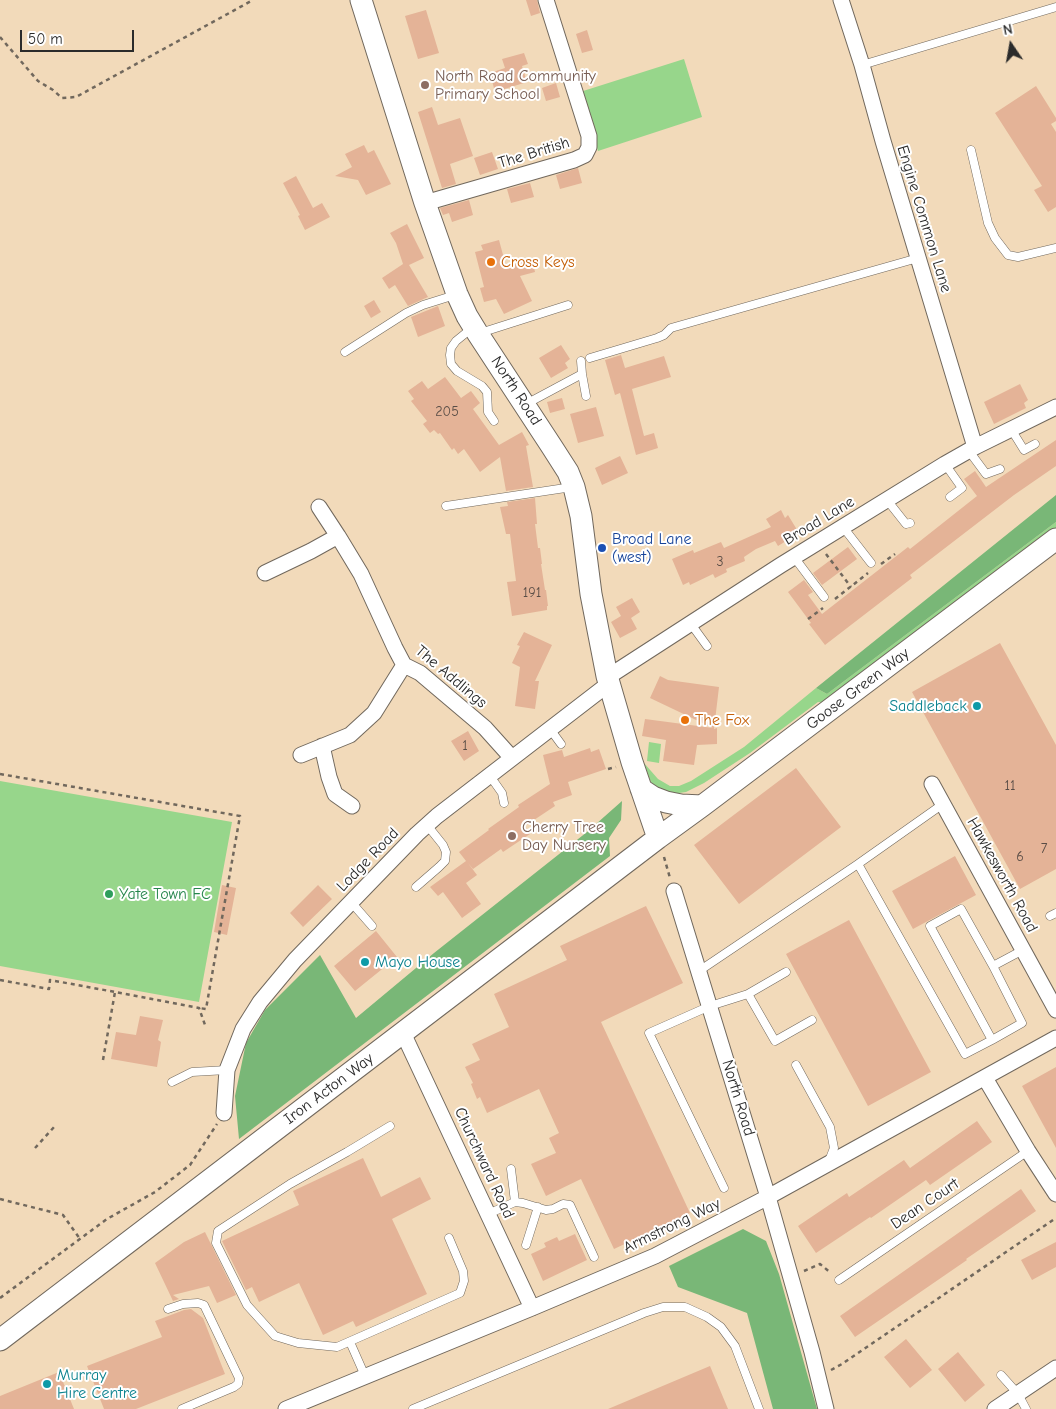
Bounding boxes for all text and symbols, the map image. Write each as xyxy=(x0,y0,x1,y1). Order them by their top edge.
scale bar xyxy=(22,20,136,52)
north arrow xyxy=(986,20,1036,70)
text: N xyxy=(1002,21,1014,39)
text: 50 m xyxy=(28,30,63,48)
place label: North Road Community Primary School xyxy=(435,66,596,104)
marker: North Road Community Primary School xyxy=(419,79,431,91)
street label: The British xyxy=(496,133,572,173)
street label: Engine Common Lane xyxy=(892,143,956,295)
place label: Cross Keys xyxy=(501,252,575,272)
marker: Cross Keys xyxy=(485,256,497,268)
street label: North Road xyxy=(487,353,545,429)
house number: 205 xyxy=(435,404,459,420)
street label: Broad Lane xyxy=(780,492,858,550)
place label: Broad Lane (west) xyxy=(612,529,691,567)
marker: Broad Lane (west) xyxy=(596,542,608,554)
house number: 3 xyxy=(716,554,724,570)
house number: 191 xyxy=(523,585,541,601)
street label: The Addlings xyxy=(411,641,491,713)
street label: Goose Green Way xyxy=(803,644,913,734)
place label: Saddleback xyxy=(889,696,967,716)
marker: Saddleback xyxy=(971,700,983,712)
place label: The Fox xyxy=(695,710,749,730)
marker: The Fox xyxy=(679,714,691,726)
house number: 1 xyxy=(462,738,468,754)
house number: 11 xyxy=(1004,778,1016,794)
street label: Hawkesworth Road xyxy=(962,814,1042,936)
place label: Cherry Tree Day Nursery xyxy=(522,817,606,855)
street label: Lodge Road xyxy=(333,824,403,896)
marker: Cherry Tree Day Nursery xyxy=(506,830,518,842)
house number: 7 xyxy=(1041,841,1047,857)
house number: 6 xyxy=(1016,849,1024,865)
place label: Yate Town FC xyxy=(119,884,211,904)
marker: Yate Town FC xyxy=(103,888,115,900)
place label: Mayo House xyxy=(375,952,460,972)
marker: Mayo House xyxy=(359,956,371,968)
street label: Iron Acton Way xyxy=(281,1049,377,1129)
street label: North Road xyxy=(717,1058,759,1138)
street label: Churchward Road xyxy=(450,1104,518,1222)
street label: Dean Court xyxy=(887,1174,963,1234)
street label: Armstrong Way xyxy=(620,1194,724,1258)
place label: Murray Hire Centre xyxy=(57,1365,137,1403)
marker: Murray Hire Centre xyxy=(41,1378,53,1390)

